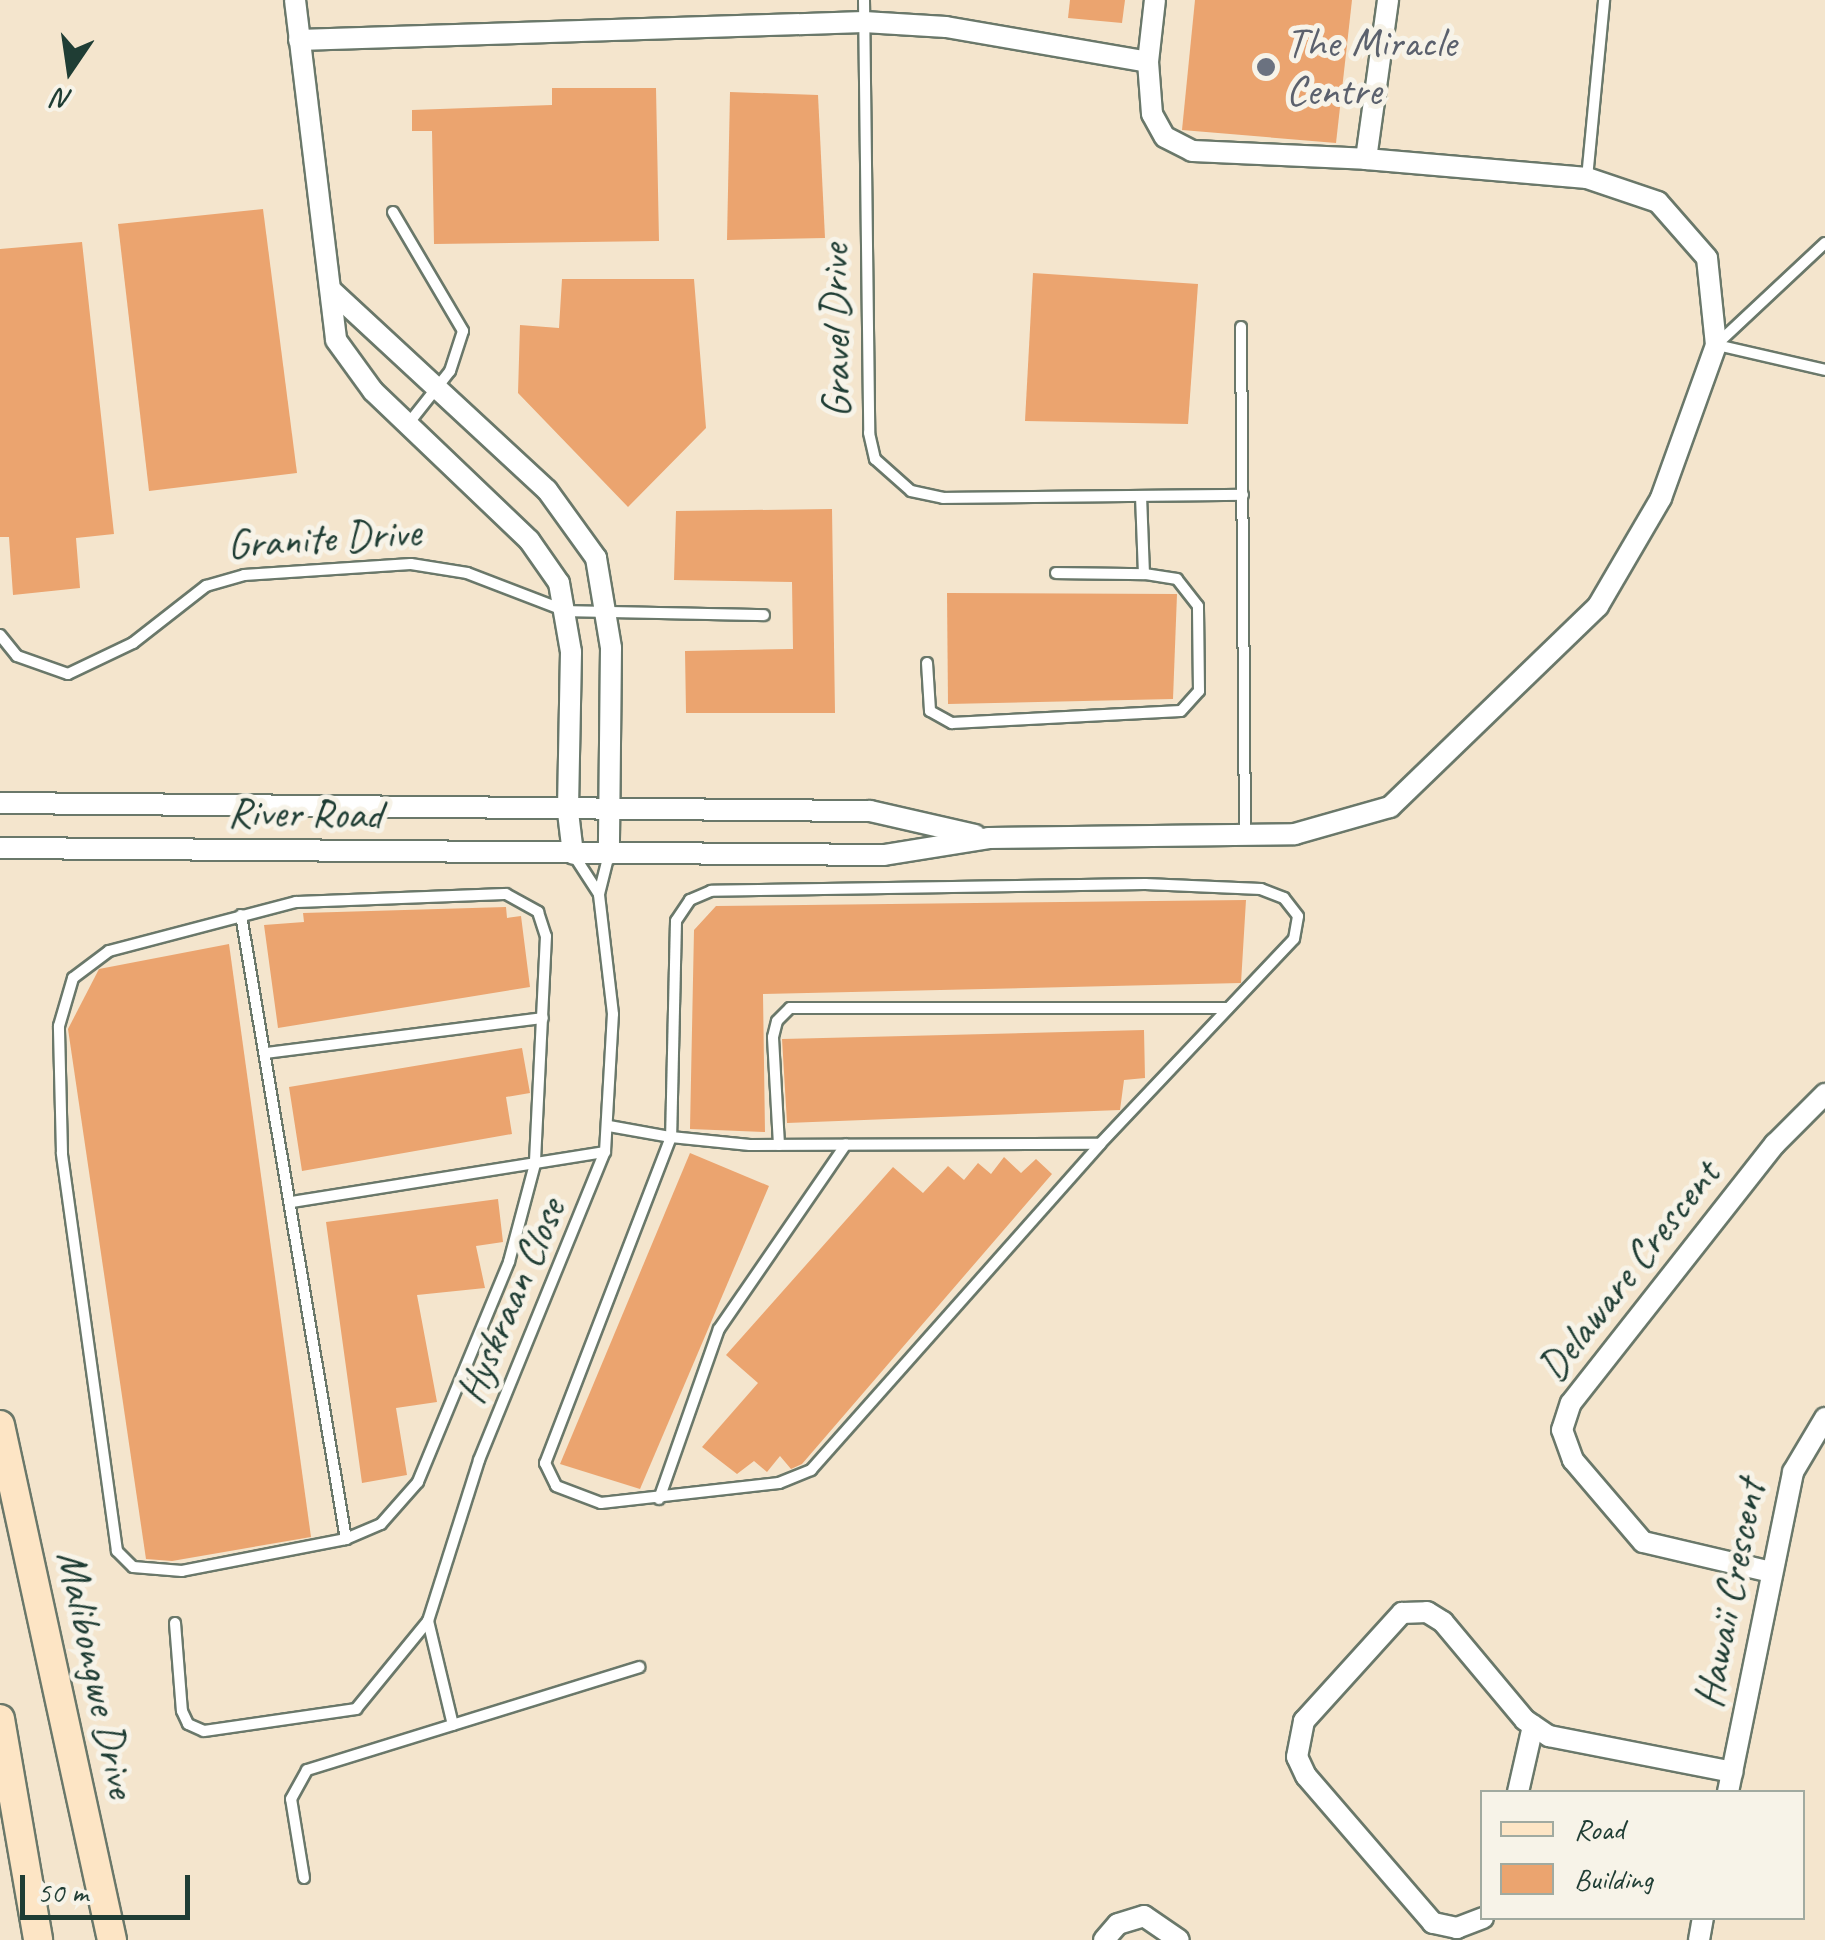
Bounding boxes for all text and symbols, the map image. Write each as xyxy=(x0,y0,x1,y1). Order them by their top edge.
place label: The Miracle Centre xyxy=(1286,18,1455,116)
north arrow xyxy=(20,20,120,120)
marker: The Miracle Centre xyxy=(1255,56,1277,78)
text: N xyxy=(51,81,76,119)
street label: Gravel Drive xyxy=(809,244,863,418)
street label: Granite Drive xyxy=(226,507,422,571)
street label: River Road xyxy=(228,787,382,841)
street label: Delaware Crescent xyxy=(1527,1151,1731,1391)
street label: Hyskraan Close xyxy=(445,1191,577,1411)
street label: Hawaii Crescent xyxy=(1683,1476,1777,1712)
street label: Malibongwe Drive xyxy=(45,1546,147,1802)
legend xyxy=(1480,1790,1805,1920)
text: Road xyxy=(1574,1810,1624,1848)
scale bar xyxy=(25,1855,195,1917)
text: Building xyxy=(1574,1860,1653,1898)
text: 50 m xyxy=(37,1873,88,1911)

